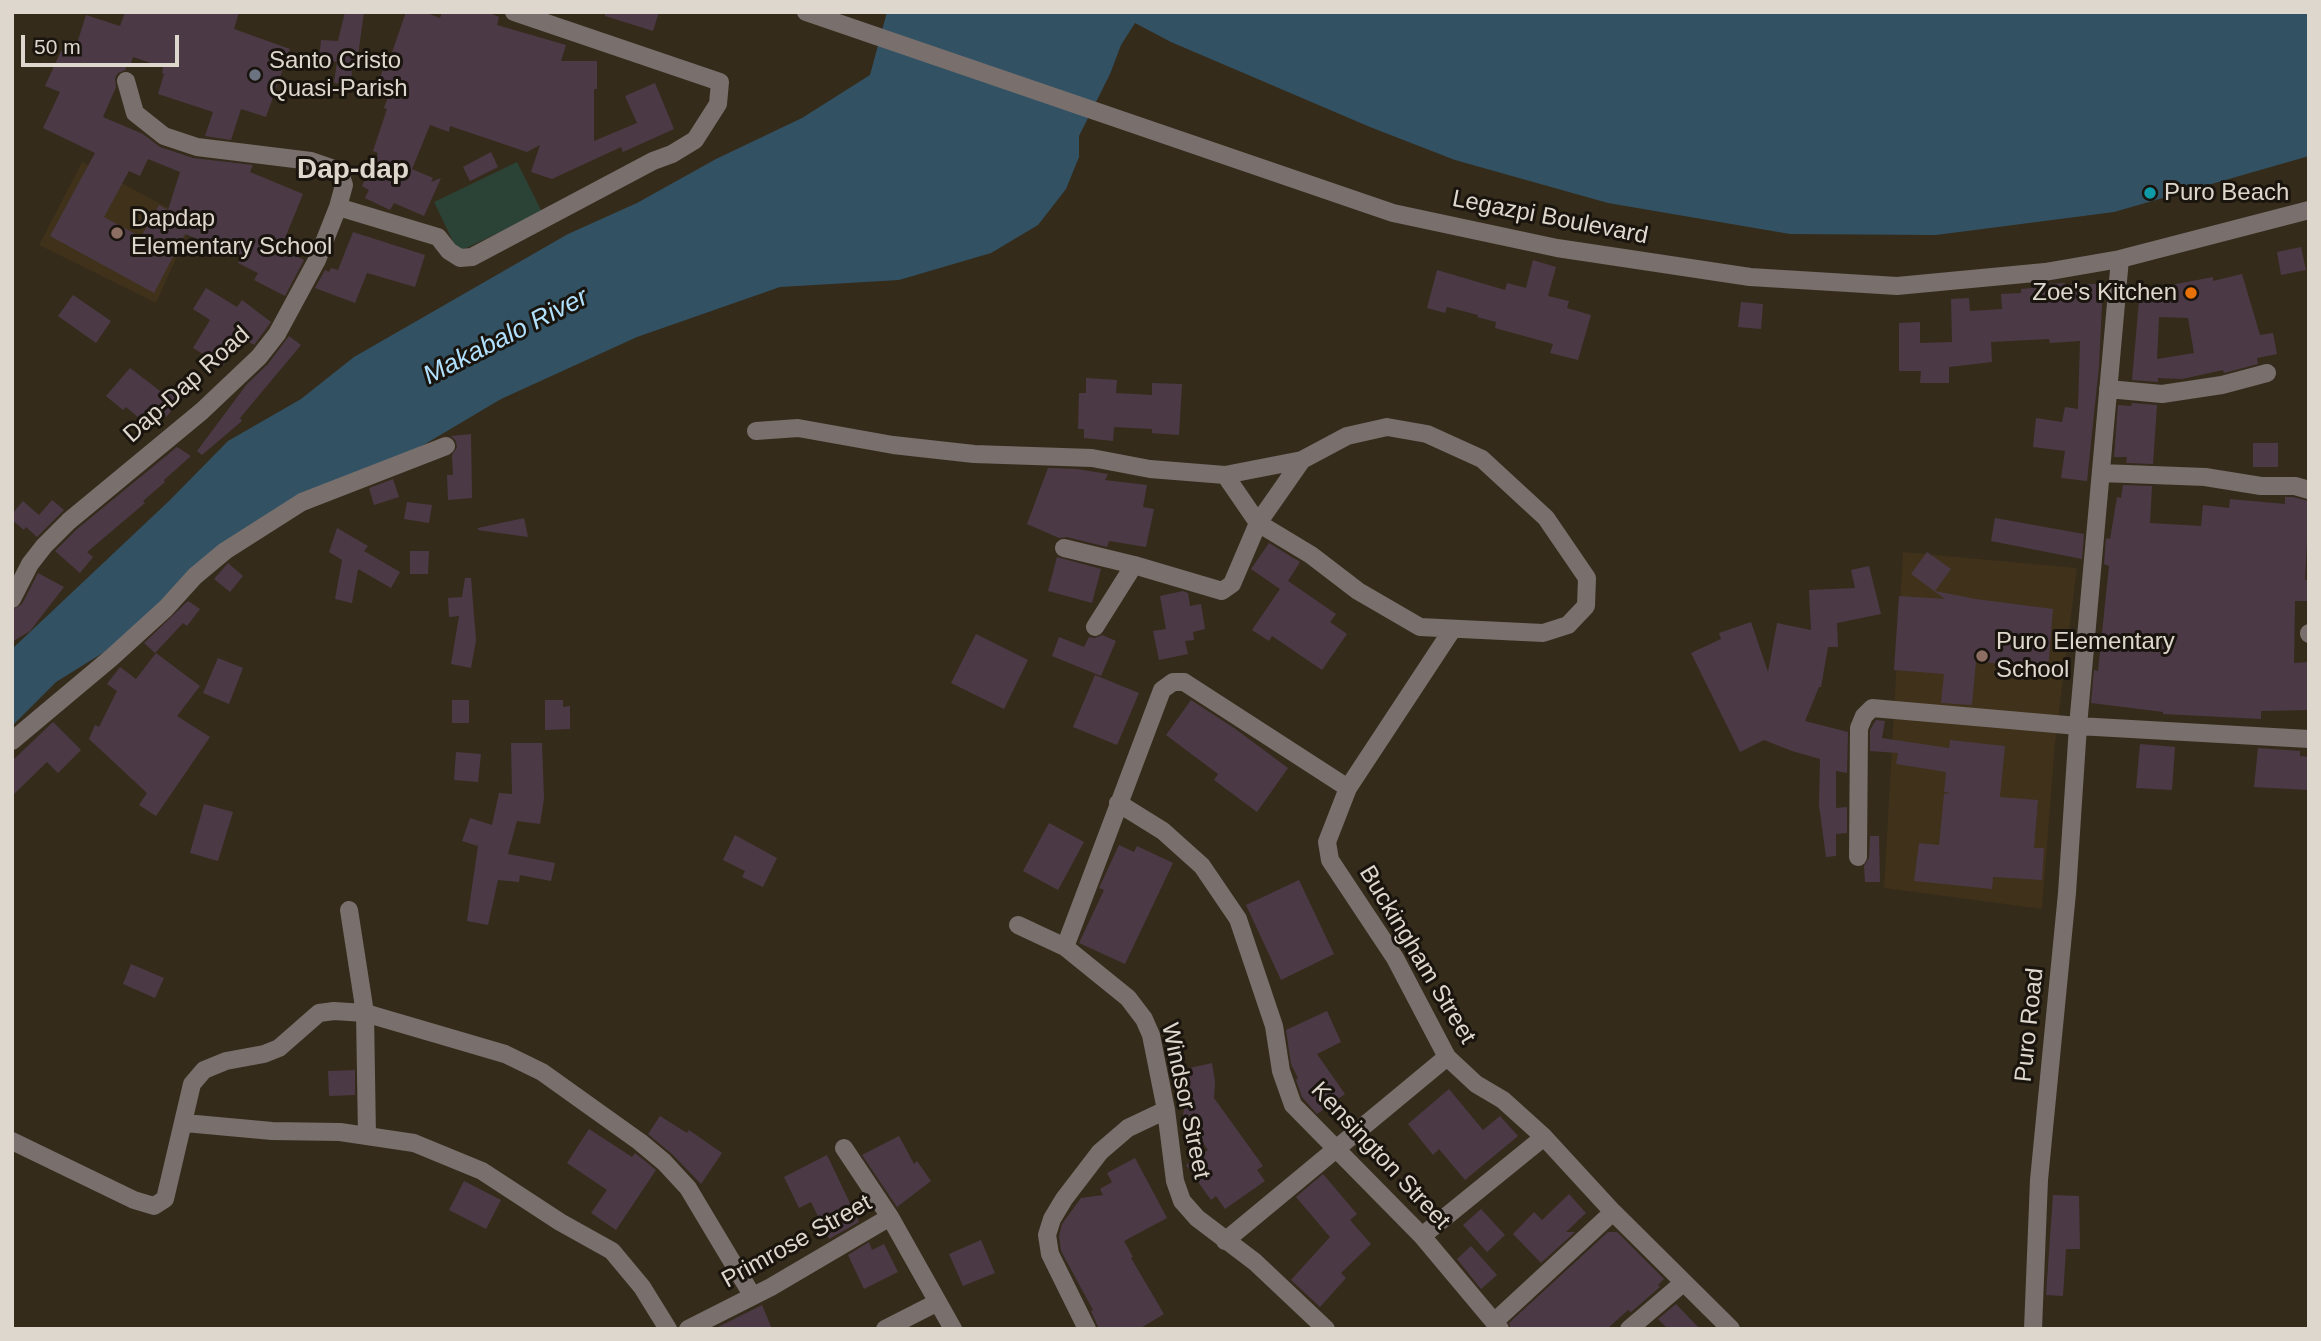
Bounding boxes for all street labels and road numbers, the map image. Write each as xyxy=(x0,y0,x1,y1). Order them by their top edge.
street label: Legazpi Boulevard xyxy=(1450,185,1650,251)
street label: Dap-Dap Road xyxy=(118,321,256,449)
street label: Buckingham Street xyxy=(1352,861,1482,1049)
street label: Puro Road xyxy=(2010,966,2050,1084)
street label: Windsor Street xyxy=(1154,1020,1216,1182)
street label: Kensington Street xyxy=(1304,1076,1456,1236)
street label: Primrose Street xyxy=(717,1189,877,1295)

